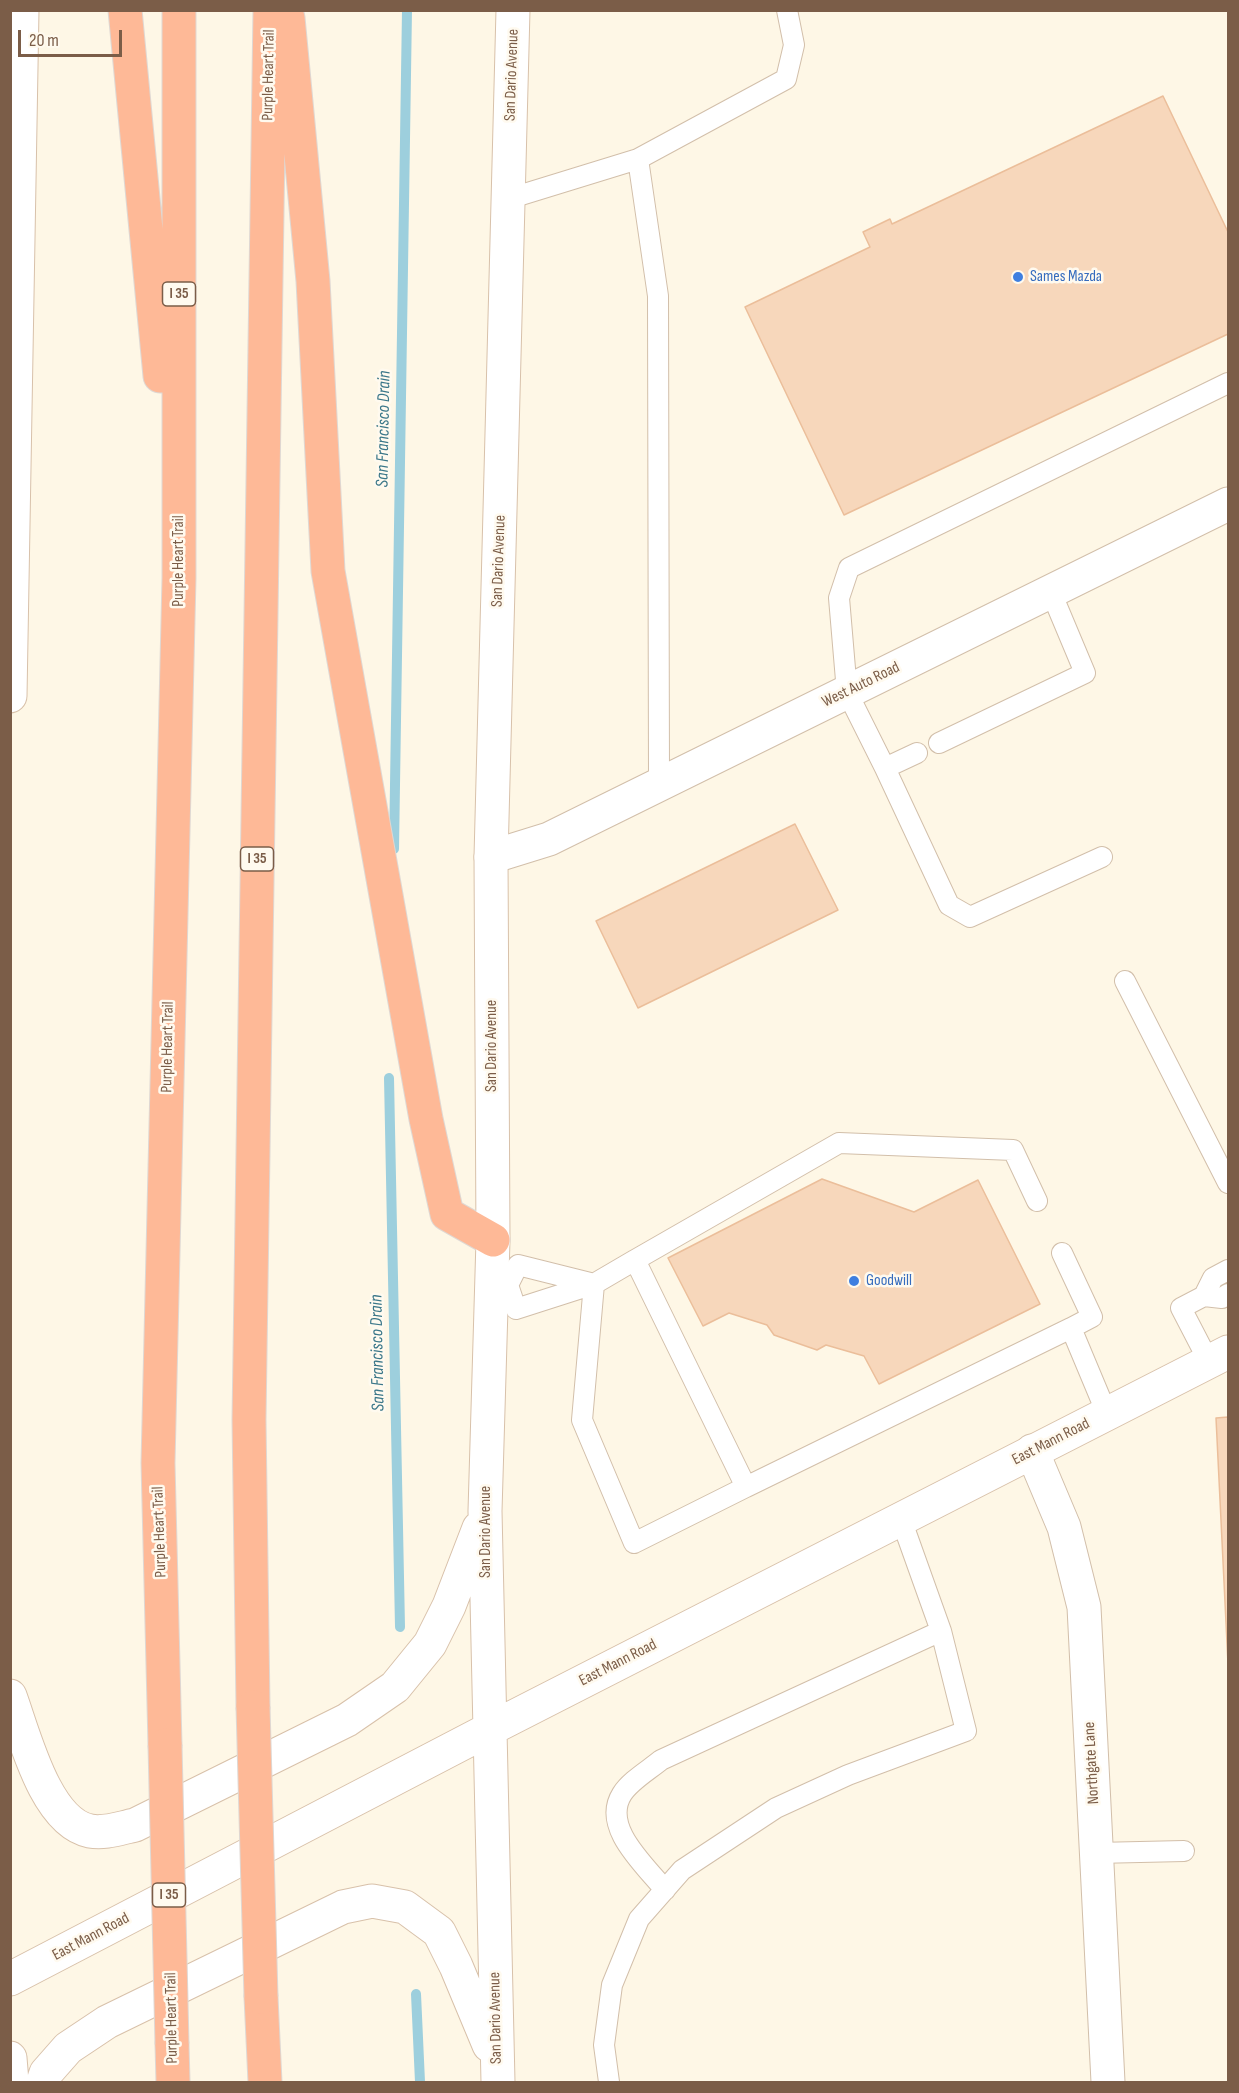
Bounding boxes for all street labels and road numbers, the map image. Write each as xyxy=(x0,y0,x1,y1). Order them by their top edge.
street label: Purple Heart Trail xyxy=(259,29,279,121)
street label: San Dario Avenue xyxy=(501,29,523,121)
road number: I 35 xyxy=(162,282,195,306)
street label: Purple Heart Trail xyxy=(169,515,189,607)
street label: San Dario Avenue xyxy=(488,515,510,607)
street label: West Auto Road xyxy=(819,658,903,712)
road number: I 35 xyxy=(240,847,274,871)
street label: San Dario Avenue xyxy=(482,1000,502,1092)
street label: Purple Heart Trail xyxy=(158,1001,178,1093)
street label: East Mann Road xyxy=(1009,1414,1093,1470)
street label: Purple Heart Trail xyxy=(149,1486,171,1578)
street label: San Dario Avenue xyxy=(476,1486,496,1578)
street label: East Mann Road xyxy=(576,1635,660,1691)
street label: Northgate Lane xyxy=(1080,1721,1104,1805)
road number: I 35 xyxy=(152,1883,186,1907)
street label: East Mann Road xyxy=(49,1909,133,1965)
street label: Purple Heart Trail xyxy=(162,1972,182,2064)
street label: San Dario Avenue xyxy=(486,1972,506,2064)

